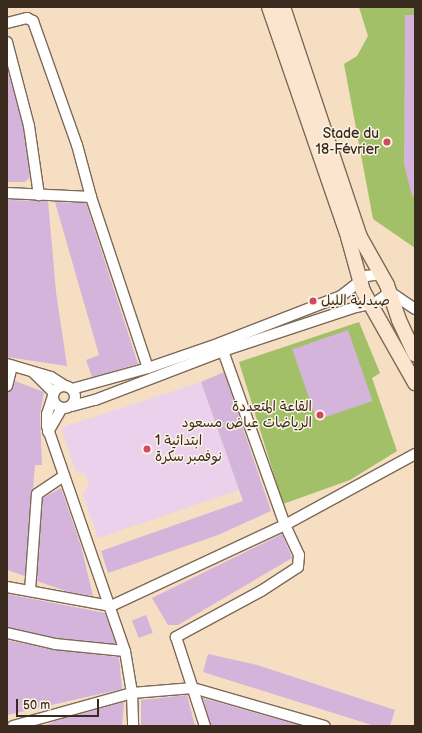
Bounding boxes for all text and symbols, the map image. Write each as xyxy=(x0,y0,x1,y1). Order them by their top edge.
place label: Stade du 18-Février xyxy=(316,126,379,158)
marker: Stade du 18-Février xyxy=(382,137,392,147)
place label: صيدلية الليل xyxy=(321,293,390,309)
marker: صيدلية الليل xyxy=(308,296,318,306)
place label: القاعة المتعددة الرياضات عياض مسعود xyxy=(182,399,312,432)
marker: القاعة المتعددة الرياضات عياض مسعود xyxy=(315,410,325,420)
place label: ابتدائية 1 نوفمبر سكرة xyxy=(155,433,222,466)
marker: ابتدائية 1 نوفمبر سكرة xyxy=(142,444,152,454)
scale bar xyxy=(18,691,101,717)
text: 50 m xyxy=(23,698,50,713)

